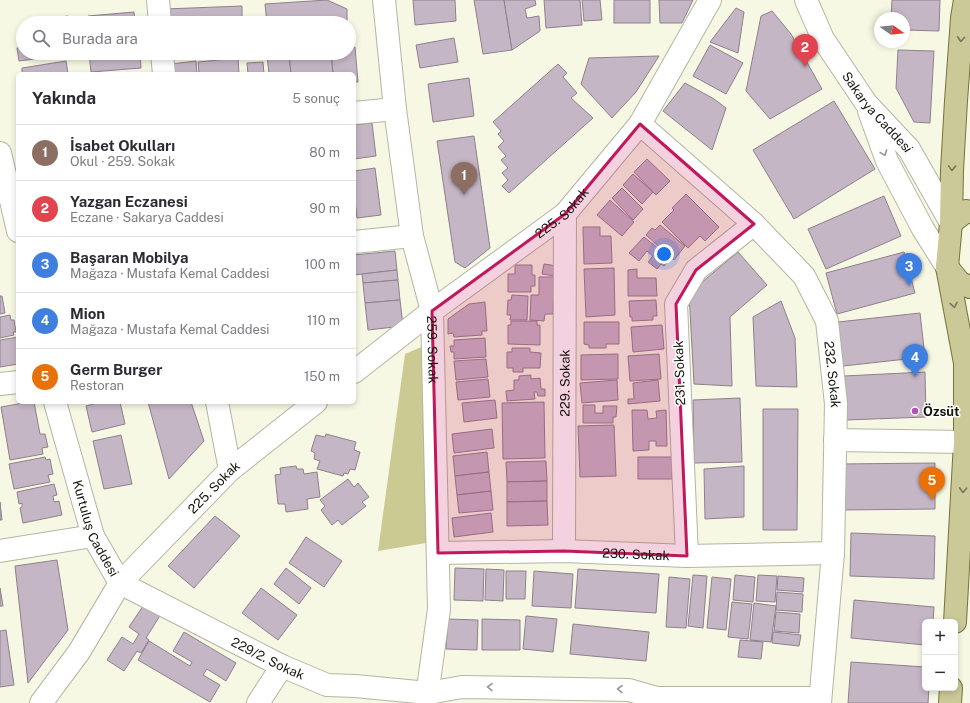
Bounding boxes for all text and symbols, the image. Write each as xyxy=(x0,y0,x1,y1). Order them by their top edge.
north arrow xyxy=(874,12,910,48)
search box xyxy=(16,16,356,60)
icon: search xyxy=(30,27,52,49)
text: Burada ara xyxy=(62,30,138,47)
pin: 2 xyxy=(792,34,818,67)
one-way arrow xyxy=(956,36,965,42)
street label: Sakarya Caddesi xyxy=(839,69,916,155)
text: Yakında xyxy=(32,88,96,108)
text: 5 sonuç xyxy=(292,91,340,106)
text: İsabet Okulları xyxy=(70,137,175,154)
text: 1 xyxy=(42,145,48,160)
text: 80 m xyxy=(309,145,340,160)
one-way arrow xyxy=(879,149,888,156)
text: Okul · 259. Sokak xyxy=(70,154,175,169)
pin: 1 xyxy=(451,162,477,195)
one-way arrow xyxy=(948,165,957,171)
street label: 225. Sokak xyxy=(532,185,592,241)
text: Yazgan Eczanesi xyxy=(70,193,188,210)
text: 2 xyxy=(41,201,49,216)
text: 90 m xyxy=(310,201,340,216)
text: Eczane · Sakarya Caddesi xyxy=(70,210,224,225)
your location xyxy=(654,244,674,264)
text: Başaran Mobilya xyxy=(70,249,188,266)
pin: 3 xyxy=(896,253,922,286)
text: 3 xyxy=(41,257,49,272)
text: 100 m xyxy=(304,257,340,272)
text: Mağaza · Mustafa Kemal Caddesi xyxy=(70,266,269,281)
one-way arrow xyxy=(950,302,958,308)
text: Mion xyxy=(70,305,105,322)
text: 4 xyxy=(41,313,49,328)
text: 110 m xyxy=(307,313,340,328)
street label: 259. Sokak xyxy=(424,316,441,384)
text: Mağaza · Mustafa Kemal Caddesi xyxy=(70,322,269,337)
street label: 231. Sokak xyxy=(671,340,688,406)
street label: 232. Sokak xyxy=(821,340,843,408)
pin: 4 xyxy=(902,344,928,377)
street label: 229. Sokak xyxy=(557,349,573,417)
text: Germ Burger xyxy=(70,361,162,378)
text: 5 xyxy=(41,369,49,384)
text: 150 m xyxy=(304,369,340,384)
text: Restoran xyxy=(70,378,124,393)
place label: Özsüt xyxy=(923,403,959,419)
marker: Özsüt xyxy=(910,406,920,416)
street label: 225. Sokak xyxy=(185,458,243,517)
pin: 5 xyxy=(919,467,945,500)
street label: Kurtuluş Caddesi xyxy=(69,478,122,579)
one-way arrow xyxy=(958,487,967,493)
street label: 230. Sokak xyxy=(602,546,670,563)
map controls xyxy=(922,619,958,691)
button: + xyxy=(922,619,958,655)
street label: 229/2. Sokak xyxy=(229,634,307,683)
button: − xyxy=(922,655,958,691)
one-way arrow xyxy=(487,683,493,691)
one-way arrow xyxy=(617,685,623,694)

